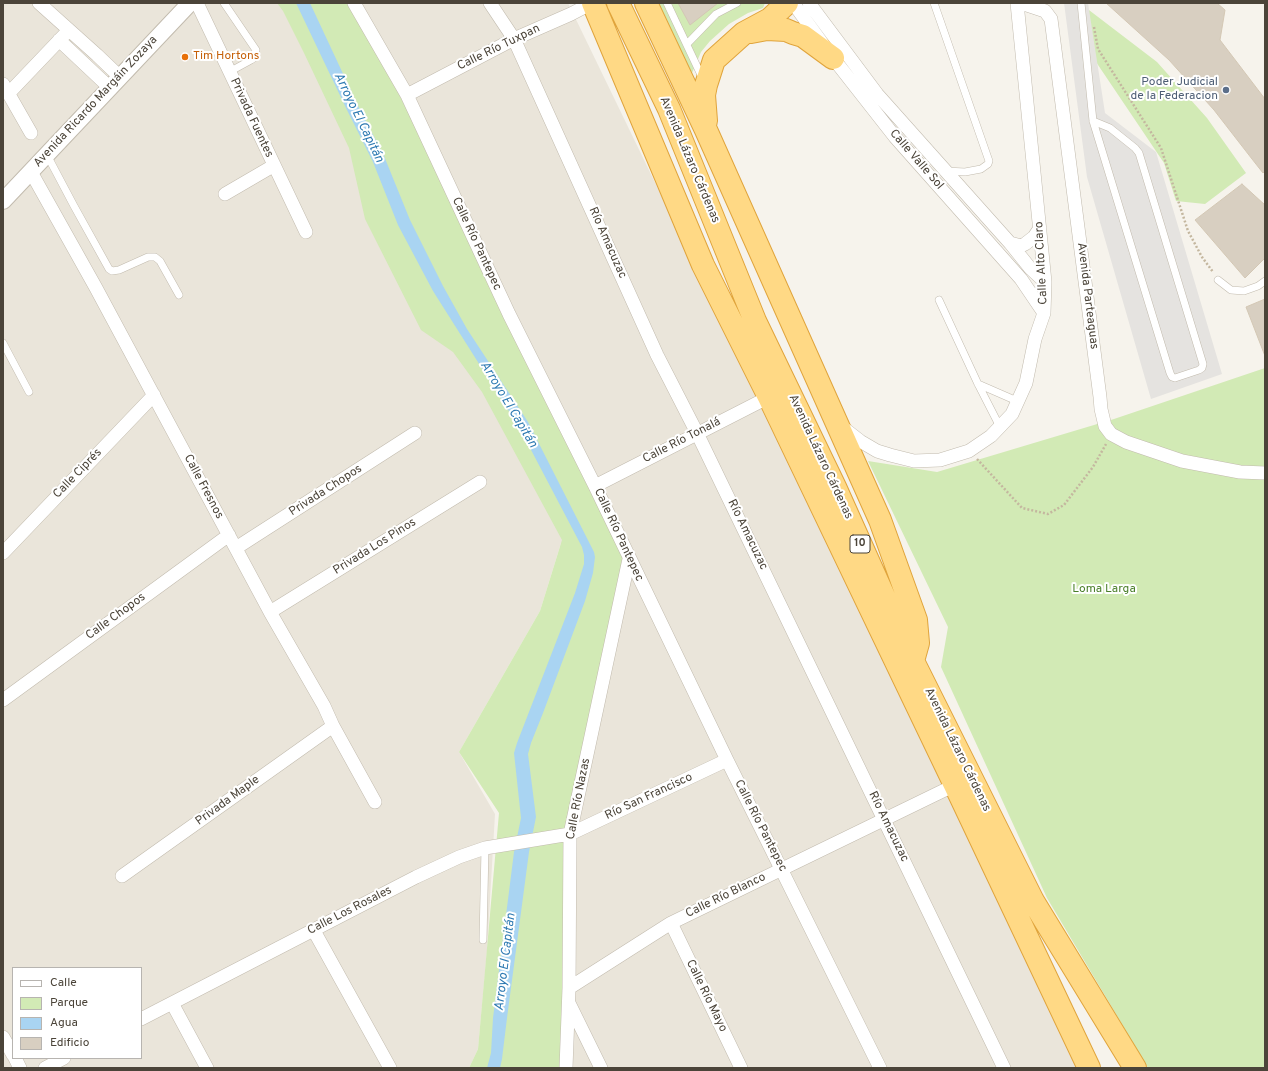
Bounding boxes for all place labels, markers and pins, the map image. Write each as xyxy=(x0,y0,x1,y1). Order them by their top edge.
place label: Tim Hortons xyxy=(193,50,259,64)
marker: Tim Hortons xyxy=(180,52,190,62)
place label: Poder Judicial de la Federacion xyxy=(1131,76,1218,104)
marker: Poder Judicial de la Federacion xyxy=(1221,85,1231,95)

